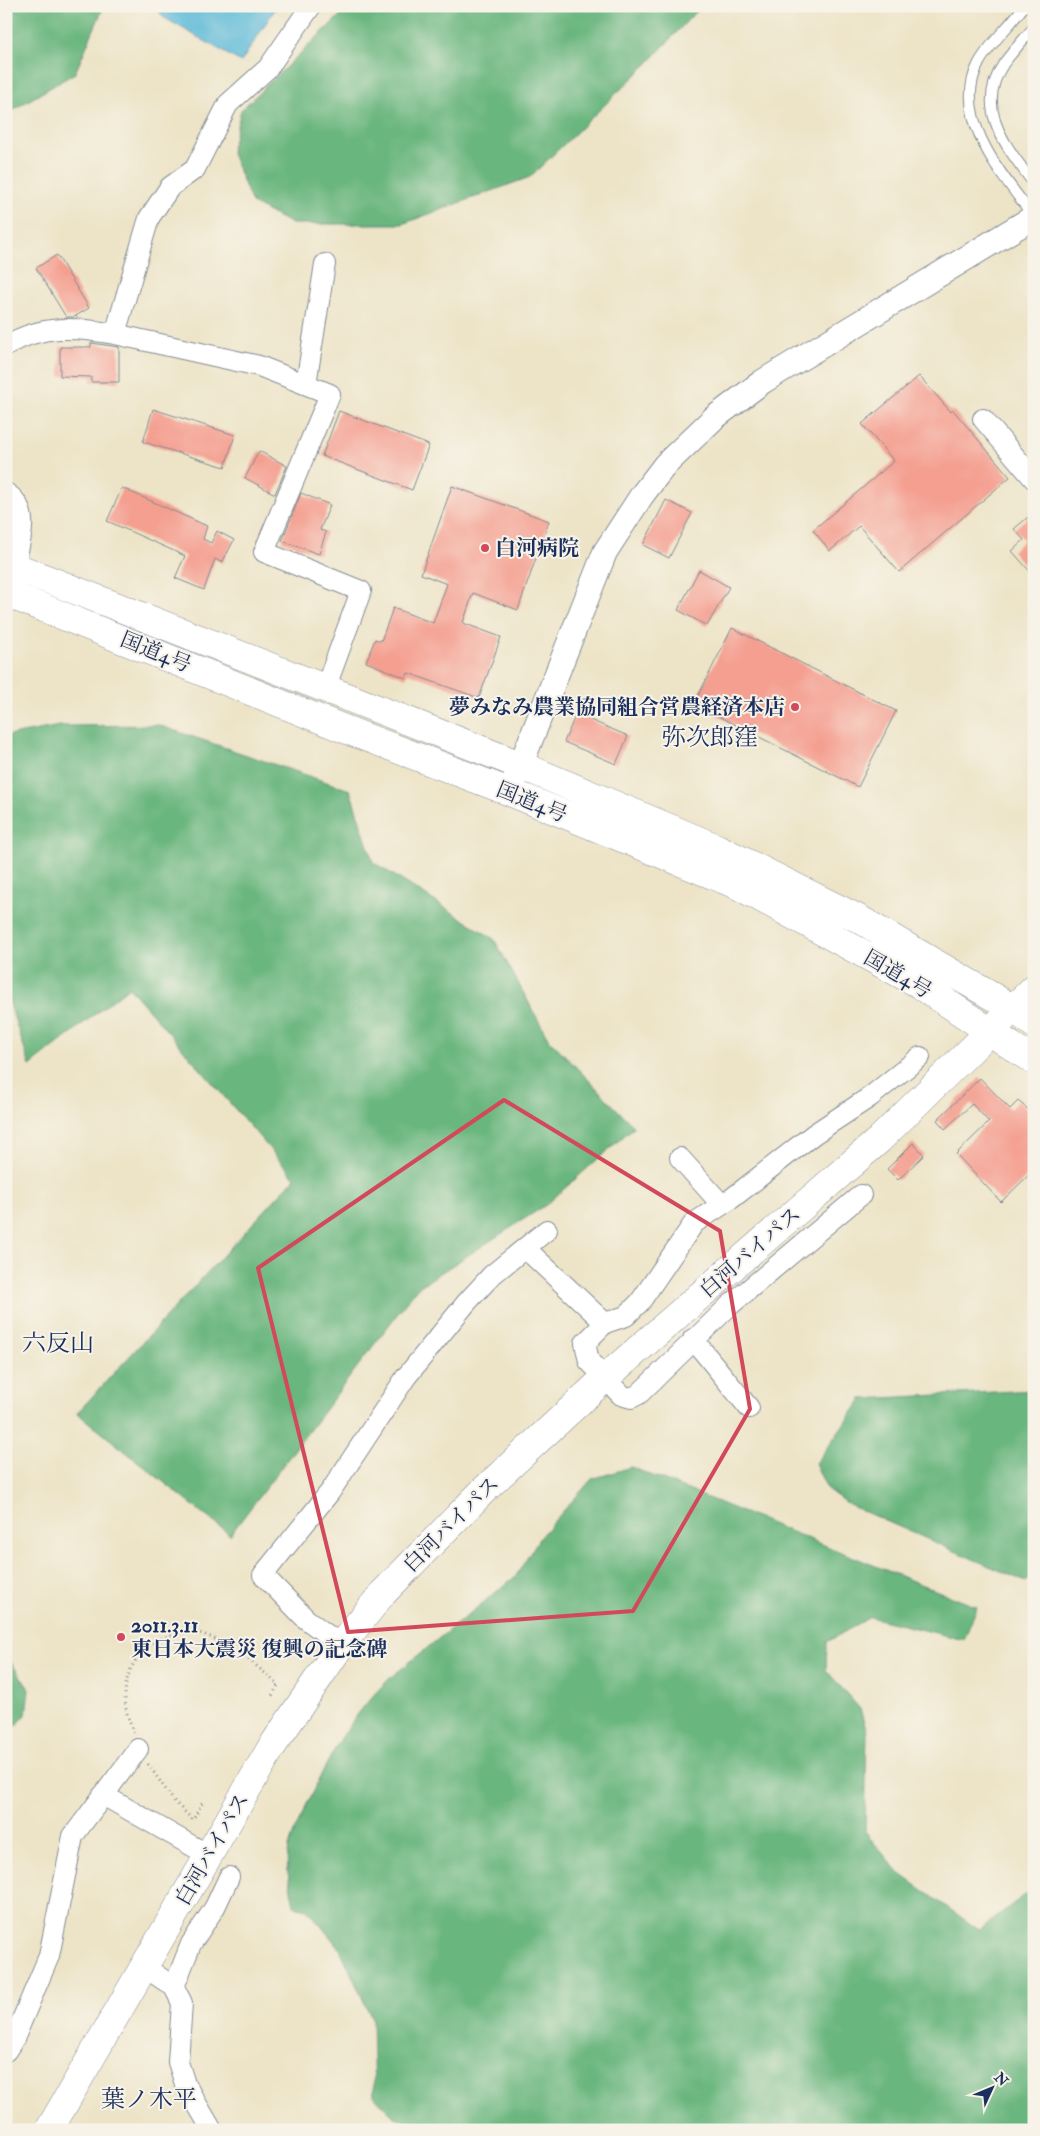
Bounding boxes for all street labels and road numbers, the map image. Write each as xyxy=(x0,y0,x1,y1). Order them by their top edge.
street label: 国道4号 xyxy=(116,626,195,679)
street label: 国道4号 xyxy=(492,776,571,829)
street label: 国道4号 xyxy=(859,944,937,1005)
street label: 白河バイパス xyxy=(694,1201,807,1304)
street label: 白河バイパス xyxy=(397,1470,505,1578)
street label: 白河バイパス xyxy=(169,1788,256,1910)

